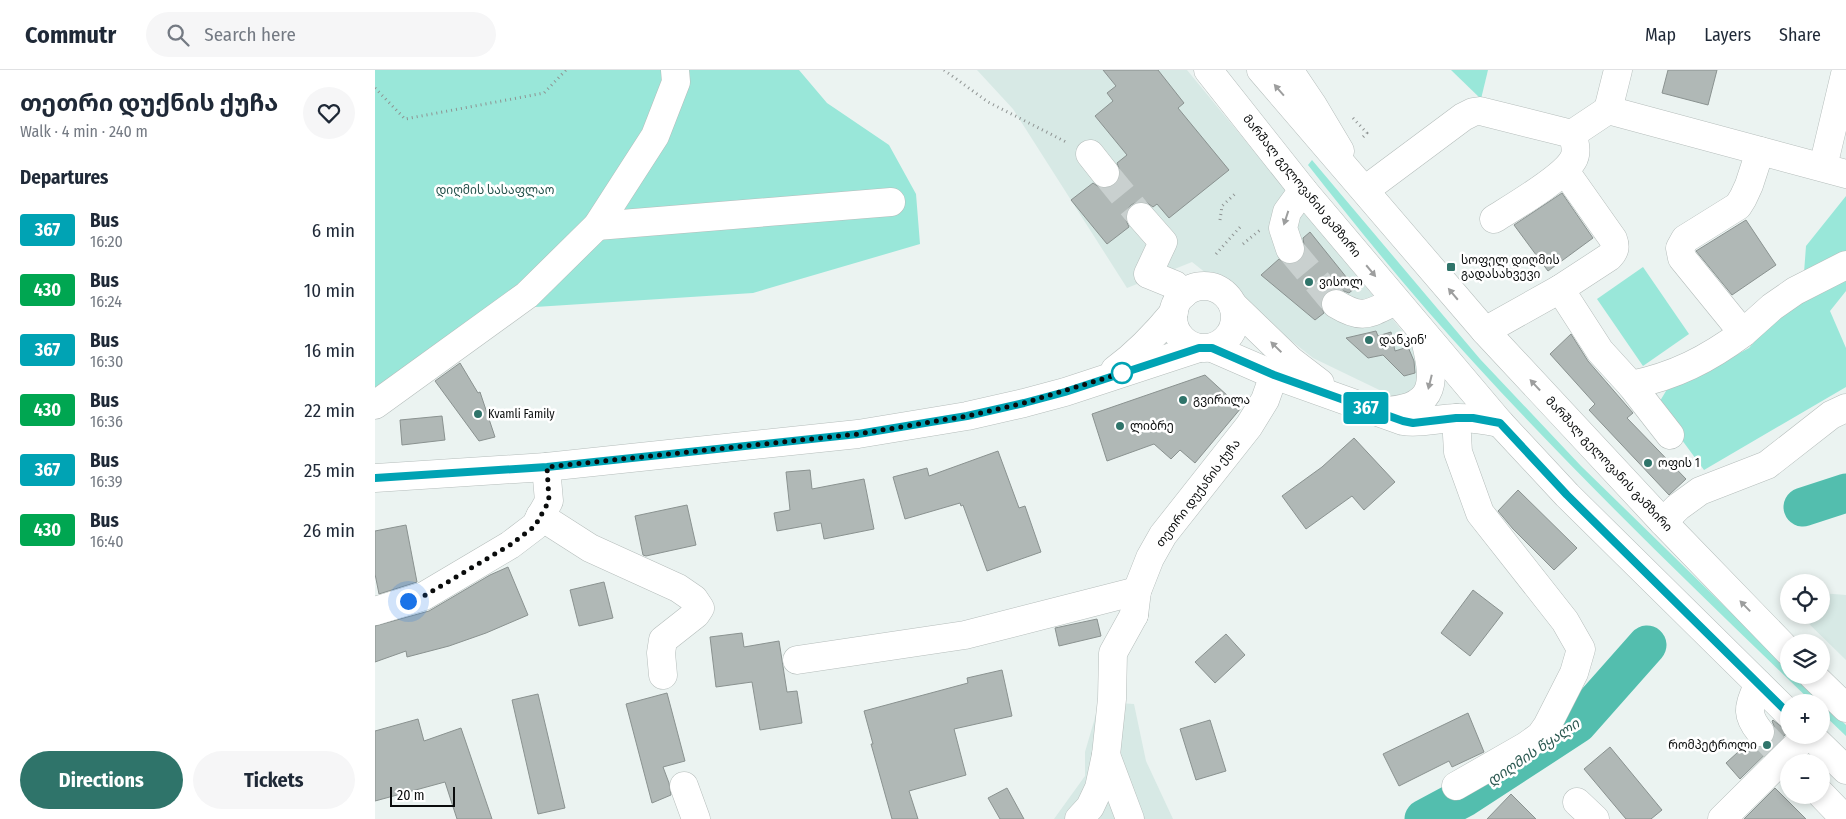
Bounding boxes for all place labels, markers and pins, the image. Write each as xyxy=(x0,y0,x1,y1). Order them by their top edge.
place label: სოფელ დიღმის გადასახვევი xyxy=(1461,253,1560,282)
marker: სოფელ დიღმის გადასახვევი xyxy=(1445,261,1457,273)
place label: ვისოლ xyxy=(1319,275,1363,290)
marker: ვისოლ xyxy=(1303,276,1315,288)
place label: დანკინ' xyxy=(1379,333,1427,348)
marker: დანკინ' xyxy=(1363,334,1375,346)
unlabelled marker xyxy=(1111,362,1133,384)
place label: გვირილა xyxy=(1193,393,1250,408)
marker: გვირილა xyxy=(1177,394,1189,406)
place label: Kvamli Family xyxy=(488,407,555,421)
marker: Kvamli Family xyxy=(472,408,484,420)
place label: ლიბრე xyxy=(1130,419,1174,434)
marker: ლიბრე xyxy=(1114,420,1126,432)
place label: ოფის 1 xyxy=(1658,456,1700,470)
marker: ოფის 1 xyxy=(1642,457,1654,469)
place label: რომპეტროლი xyxy=(1668,738,1757,753)
marker: რომპეტროლი xyxy=(1761,739,1773,751)

